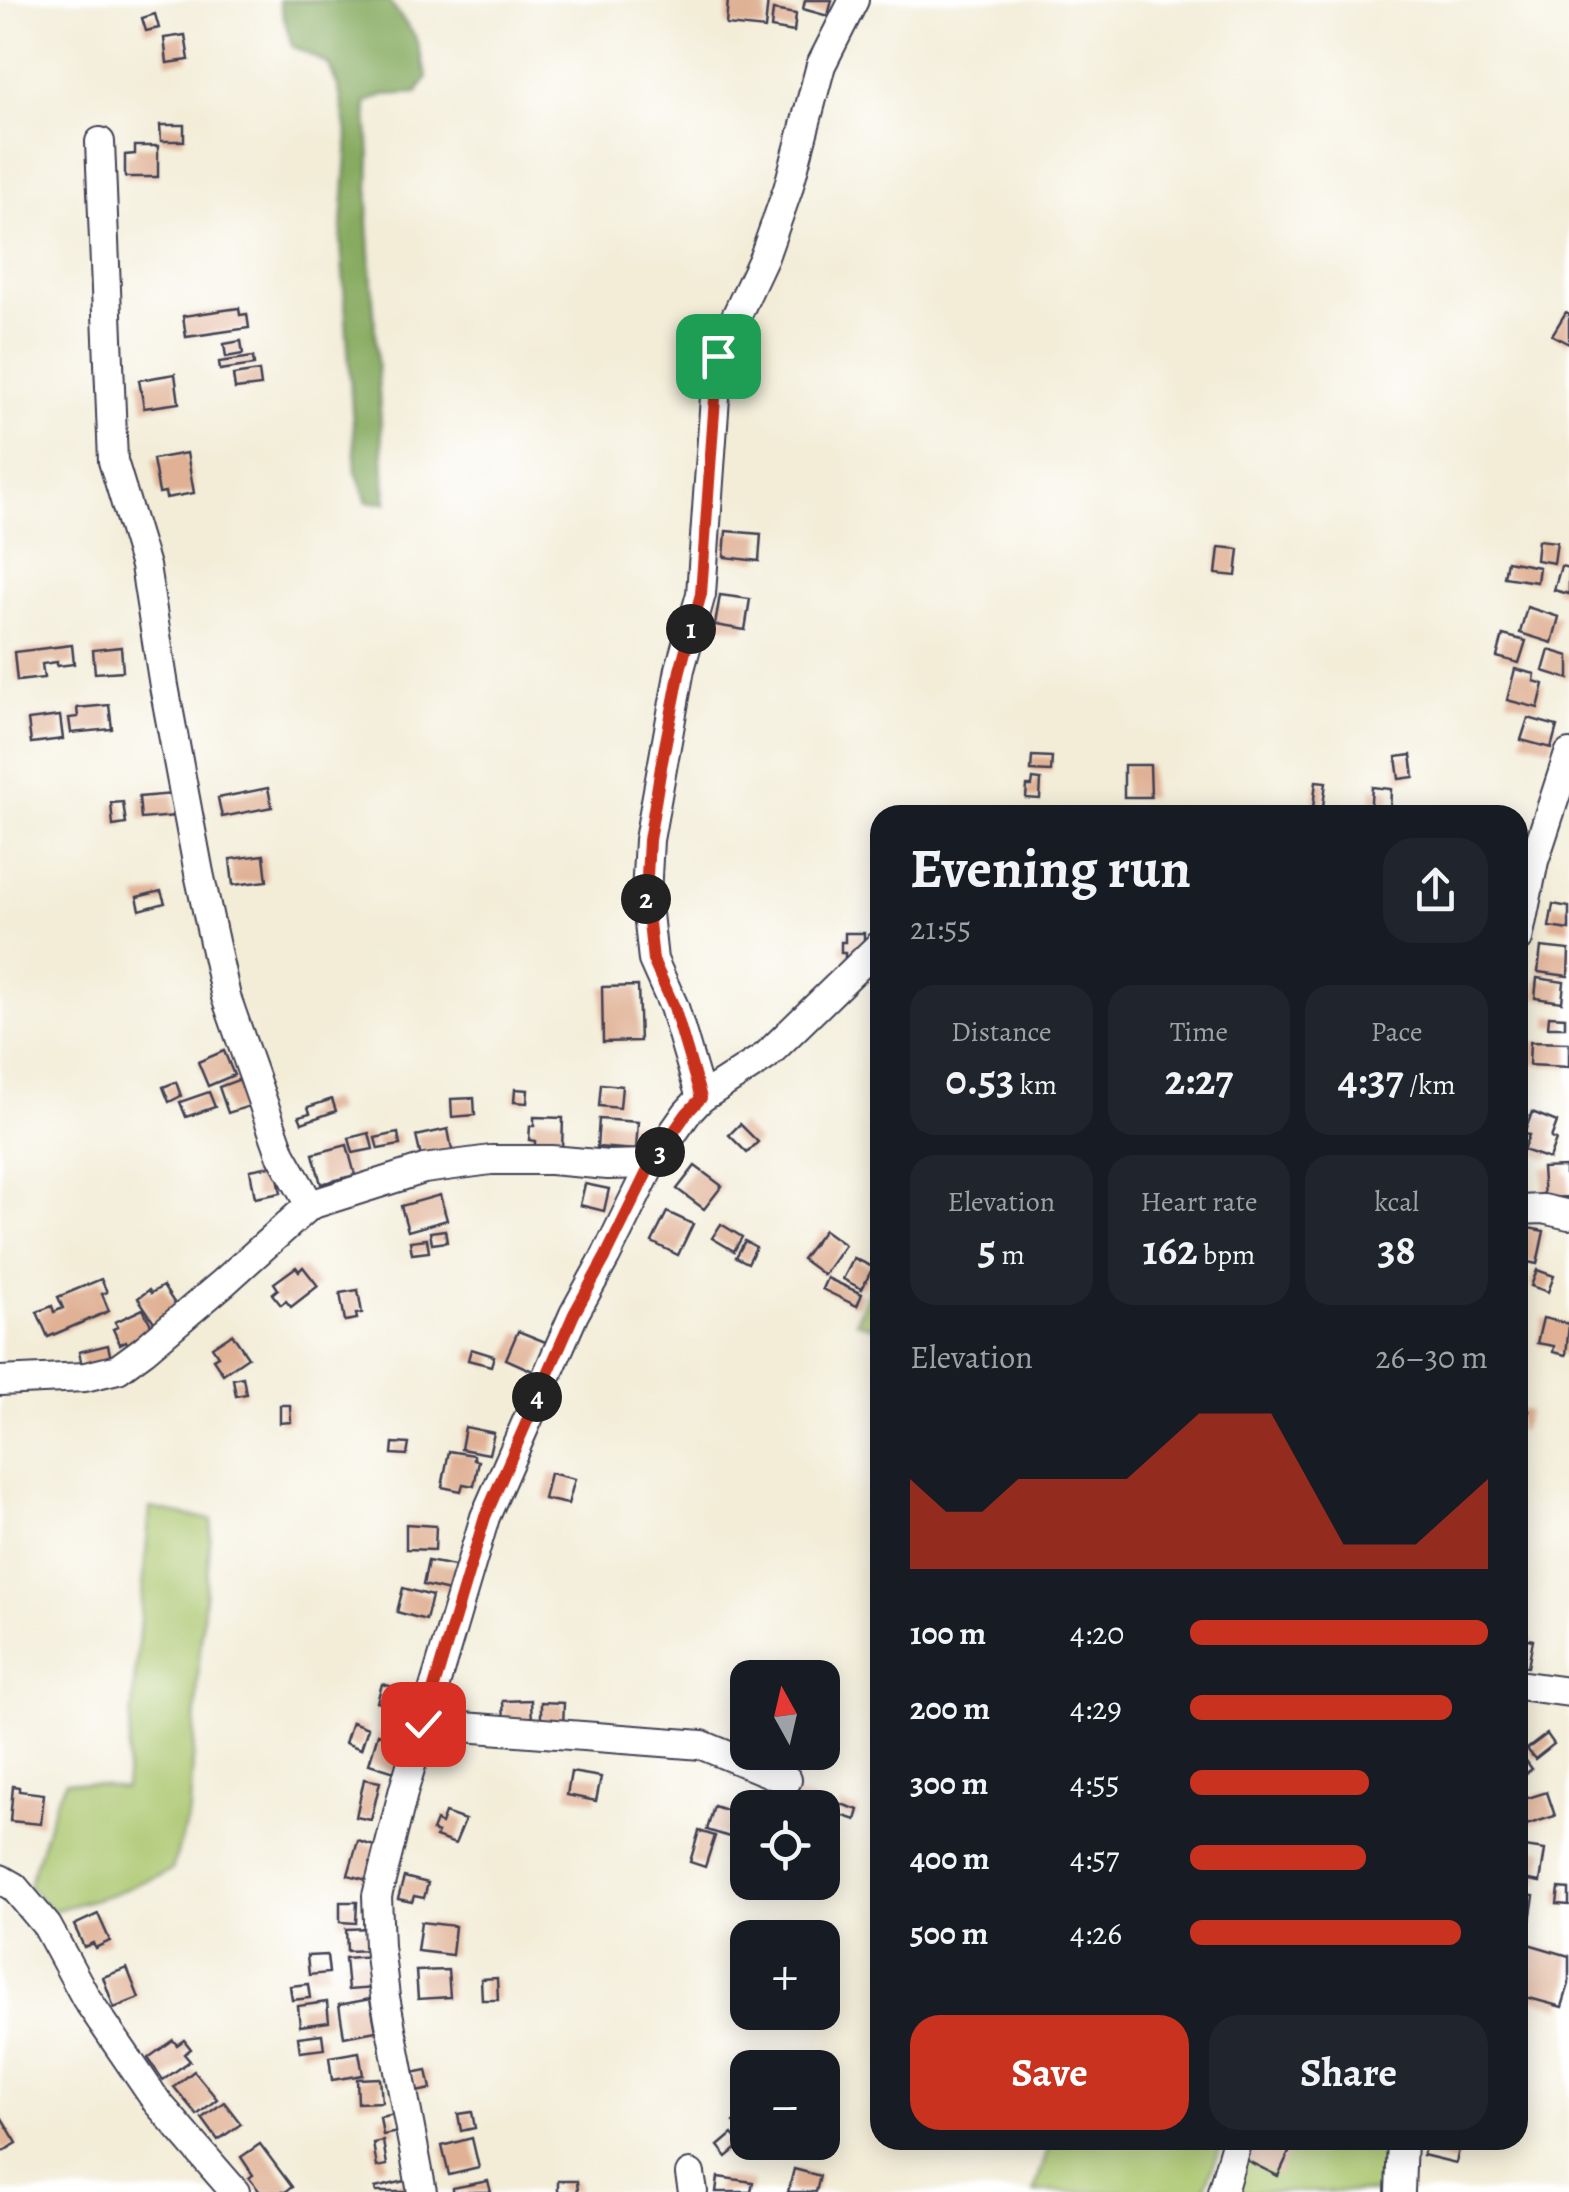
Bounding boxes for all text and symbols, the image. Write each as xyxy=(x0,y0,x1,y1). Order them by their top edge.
pin xyxy=(676,314,761,399)
icon: arrive xyxy=(691,329,746,384)
pin: 1 xyxy=(666,604,716,654)
text: 1 xyxy=(686,610,696,648)
text: Evening run xyxy=(910,831,1191,906)
button: share xyxy=(1383,838,1488,943)
pin: 2 xyxy=(621,874,671,924)
text: 2 xyxy=(639,880,653,918)
text: 21:55 xyxy=(910,906,971,950)
text: Distance xyxy=(951,1013,1052,1051)
text: Time xyxy=(1170,1013,1228,1051)
text: Pace xyxy=(1371,1013,1423,1051)
text: 0.53 xyxy=(946,1051,1014,1108)
text: 2:27 xyxy=(1165,1051,1233,1108)
text: 4:37 xyxy=(1338,1051,1404,1108)
text: km xyxy=(1014,1066,1057,1104)
text: /km xyxy=(1404,1066,1456,1104)
pin: 3 xyxy=(635,1127,685,1177)
text: 3 xyxy=(654,1133,666,1171)
text: Elevation xyxy=(948,1183,1055,1221)
text: Heart rate xyxy=(1141,1183,1257,1221)
text: kcal xyxy=(1374,1183,1419,1221)
text: 5 xyxy=(978,1221,996,1278)
text: 162 xyxy=(1143,1221,1198,1278)
text: 38 xyxy=(1378,1221,1416,1278)
text: m xyxy=(996,1236,1025,1274)
text: bpm xyxy=(1198,1236,1255,1274)
text: Elevation xyxy=(910,1335,1033,1379)
text: 26–30 m xyxy=(1375,1335,1488,1379)
pin: 4 xyxy=(512,1372,562,1422)
text: 4 xyxy=(530,1378,544,1416)
text: 100 m xyxy=(910,1611,986,1655)
text: 4:20 xyxy=(1070,1611,1124,1655)
north arrow xyxy=(730,1660,840,1770)
map controls xyxy=(730,1660,840,2160)
pin xyxy=(381,1682,466,1767)
text: 200 m xyxy=(910,1686,990,1730)
text: 4:29 xyxy=(1070,1686,1122,1730)
icon: check xyxy=(396,1697,451,1752)
text: 300 m xyxy=(910,1761,988,1805)
text: 4:55 xyxy=(1070,1761,1120,1805)
button: locate xyxy=(730,1790,840,1900)
text: 400 m xyxy=(910,1836,990,1880)
text: 4:57 xyxy=(1070,1836,1119,1880)
text: 500 m xyxy=(910,1911,988,1955)
text: 4:26 xyxy=(1070,1911,1122,1955)
button: + xyxy=(730,1920,840,2030)
button: Save xyxy=(910,2015,1189,2130)
button: Share xyxy=(1209,2015,1488,2130)
button: − xyxy=(730,2050,840,2160)

